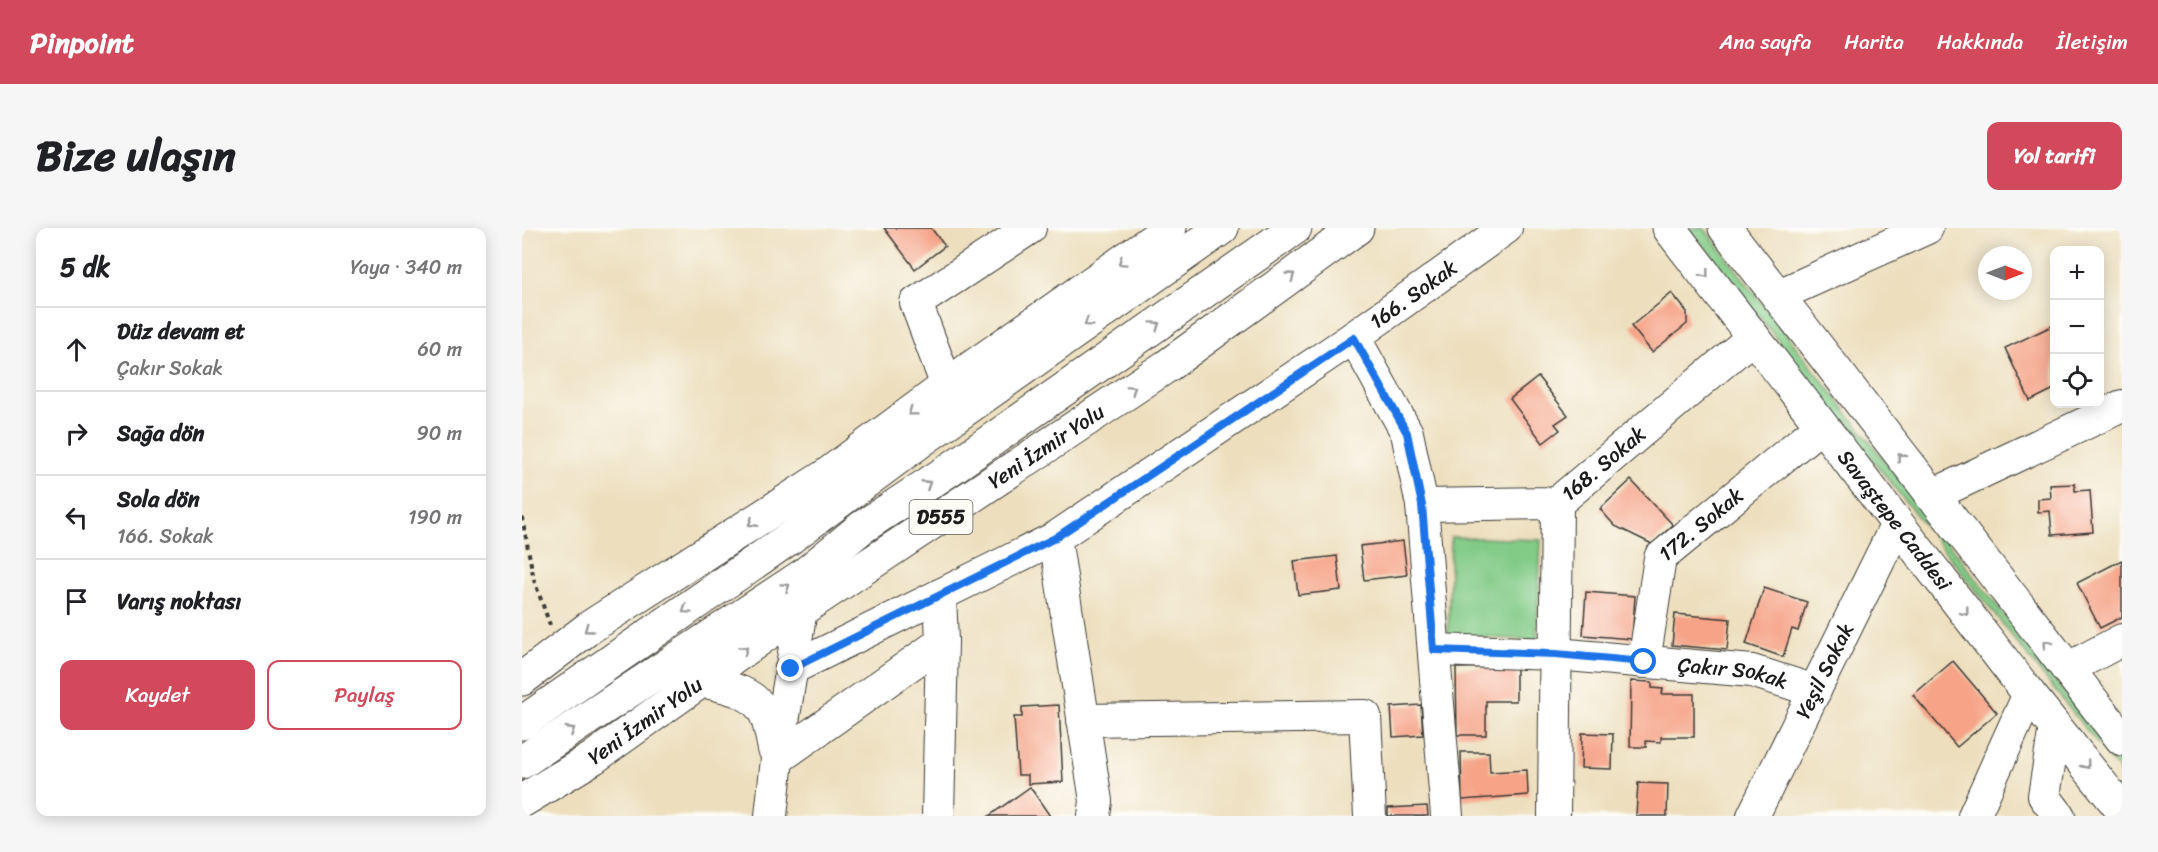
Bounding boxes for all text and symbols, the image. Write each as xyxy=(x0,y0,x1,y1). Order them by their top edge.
text: Pinpoint xyxy=(30,18,134,67)
text: Ana sayfa xyxy=(1719,23,1811,61)
text: Harita xyxy=(1844,23,1904,61)
text: Hakkında xyxy=(1937,23,2023,61)
text: İletişim xyxy=(2056,23,2128,61)
text: Bize ulaşın xyxy=(36,119,236,193)
button: Yol tarifi xyxy=(1987,122,2122,190)
text: 5 dk xyxy=(60,244,110,290)
north arrow xyxy=(1978,246,2032,300)
map controls xyxy=(2050,246,2104,408)
button: + xyxy=(2050,246,2104,300)
street label: 166. Sokak xyxy=(1361,249,1466,339)
text: Yaya · 340 m xyxy=(350,250,462,285)
one-way arrow xyxy=(1117,255,1128,266)
one-way arrow xyxy=(1697,268,1708,279)
one-way arrow xyxy=(1284,272,1295,283)
button: − xyxy=(2050,300,2104,354)
text: Düz devam et xyxy=(117,312,245,351)
one-way arrow xyxy=(1084,316,1095,327)
one-way arrow xyxy=(1150,321,1161,332)
text: 60 m xyxy=(417,332,462,367)
icon: ahead xyxy=(60,333,93,366)
text: Çakır Sokak xyxy=(117,351,223,386)
button: locate xyxy=(2050,354,2104,408)
one-way arrow xyxy=(1126,386,1137,397)
street label: Yeni İzmir Yolu xyxy=(980,393,1113,500)
one-way arrow xyxy=(908,405,919,416)
text: Sağa dön xyxy=(117,414,204,453)
text: 90 m xyxy=(417,416,462,451)
street label: 168. Sokak xyxy=(1552,416,1655,511)
icon: right xyxy=(60,417,93,450)
street label: Savaştepe Caddesi xyxy=(1827,441,1963,600)
one-way arrow xyxy=(1898,453,1909,464)
street label: 172. Sokak xyxy=(1649,478,1752,571)
text: Sola dön xyxy=(117,480,200,519)
one-way arrow xyxy=(921,481,932,492)
text: 190 m xyxy=(408,500,462,535)
road number: D555 xyxy=(910,500,972,534)
icon: left xyxy=(60,501,93,534)
one-way arrow xyxy=(748,516,758,528)
text: 166. Sokak xyxy=(117,519,214,554)
text: Varış noktası xyxy=(117,582,241,621)
one-way arrow xyxy=(779,583,790,594)
icon: arrive xyxy=(60,585,93,618)
one-way arrow xyxy=(681,603,692,614)
one-way arrow xyxy=(1957,605,1968,616)
street label: Yeşil Sokak xyxy=(1785,616,1865,726)
one-way arrow xyxy=(584,622,595,633)
one-way arrow xyxy=(2044,639,2055,650)
one-way arrow xyxy=(737,646,748,657)
street label: Çakır Sokak xyxy=(1676,646,1793,700)
route start xyxy=(1630,648,1656,674)
route end xyxy=(777,655,803,681)
button: Kaydet xyxy=(60,660,255,730)
button: Paylaş xyxy=(267,660,462,730)
street label: Yeni İzmir Yolu xyxy=(579,666,711,775)
one-way arrow xyxy=(564,726,575,737)
one-way arrow xyxy=(2078,758,2089,769)

